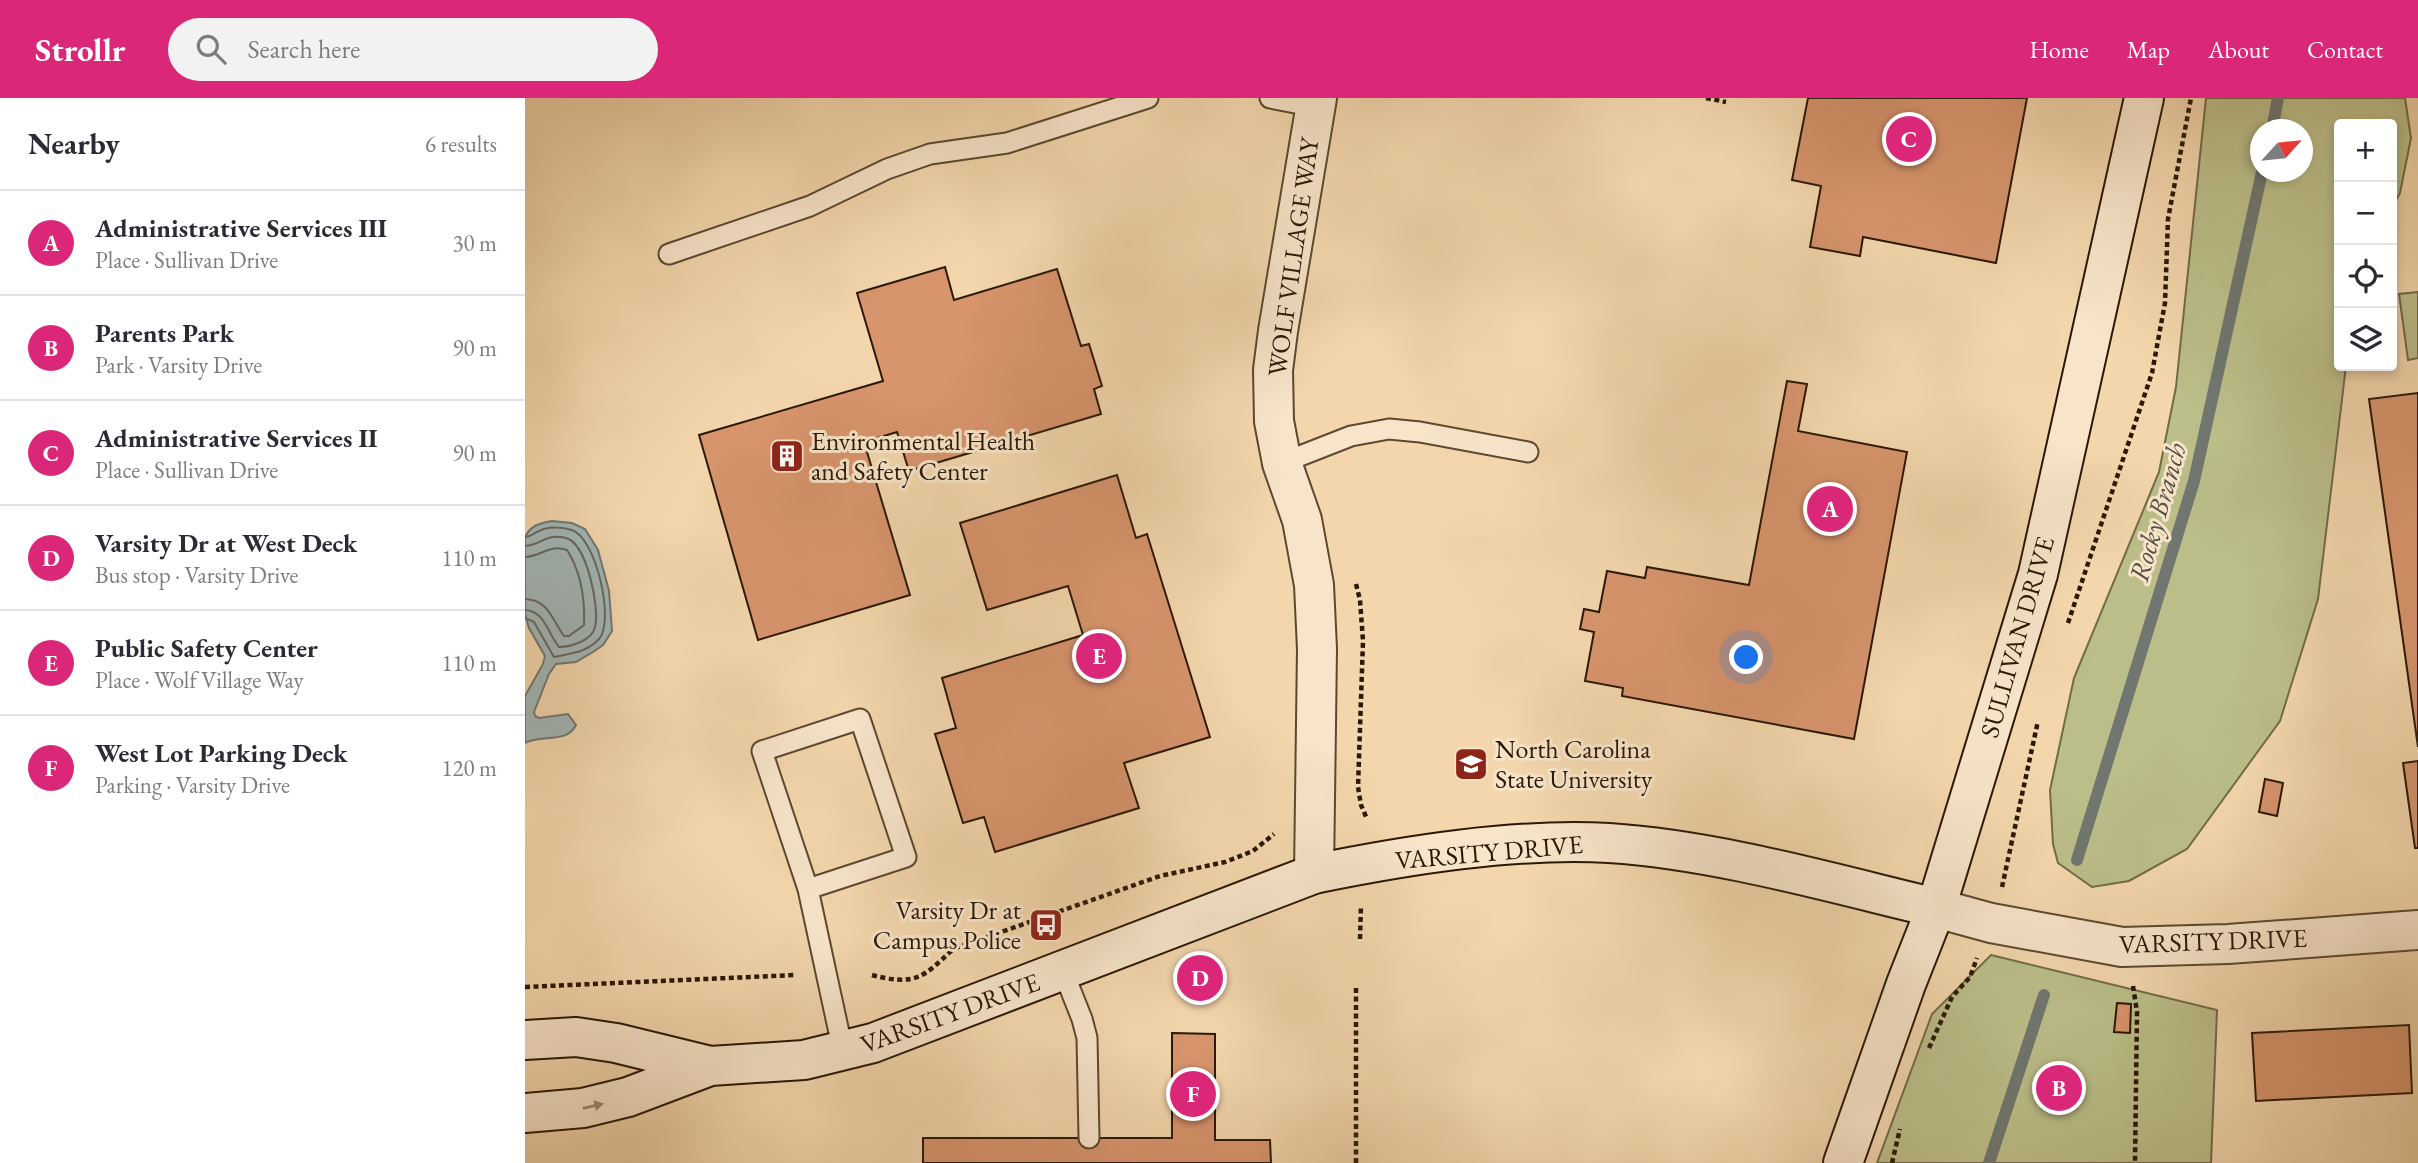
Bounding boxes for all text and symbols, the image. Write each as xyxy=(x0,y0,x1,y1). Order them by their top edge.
search box xyxy=(168,18,658,81)
text: Strollr xyxy=(35,28,126,71)
icon: search xyxy=(192,30,230,68)
text: Search here xyxy=(248,32,360,66)
text: Home xyxy=(2029,34,2089,65)
text: Map xyxy=(2127,34,2170,65)
text: About xyxy=(2208,34,2269,65)
text: Contact xyxy=(2307,34,2383,65)
pin: C xyxy=(1886,113,1932,165)
north arrow xyxy=(2250,119,2313,182)
map controls xyxy=(2334,119,2397,371)
button: + xyxy=(2334,119,2397,182)
text: Nearby xyxy=(28,124,120,163)
text: 6 results xyxy=(425,129,497,159)
street label: WOLF VILLAGE WAY xyxy=(1259,134,1327,379)
button: − xyxy=(2334,182,2397,245)
text: Administrative Services III xyxy=(95,211,387,245)
text: A xyxy=(43,228,59,258)
text: 30 m xyxy=(452,228,497,258)
text: Place · Sullivan Drive xyxy=(95,245,278,275)
button: locate xyxy=(2334,245,2397,308)
button: layers xyxy=(2334,308,2397,371)
text: Parents Park xyxy=(95,316,234,350)
text: B xyxy=(44,333,58,363)
text: 90 m xyxy=(452,333,497,363)
text: Park · Varsity Drive xyxy=(95,350,262,380)
text: Administrative Services II xyxy=(95,421,377,455)
place label: Environmental Health and Safety Center xyxy=(811,424,1035,488)
building icon: Environmental Health and Safety Center xyxy=(768,437,806,475)
text: C xyxy=(43,438,59,468)
text: 90 m xyxy=(452,438,497,468)
water label: Rocky Branch xyxy=(2120,438,2194,586)
text: Place · Sullivan Drive xyxy=(95,455,278,485)
pin: A xyxy=(1807,483,1853,535)
text: Varsity Dr at West Deck xyxy=(95,526,357,560)
street label: SULLIVAN DRIVE xyxy=(1972,532,2062,741)
text: D xyxy=(42,543,60,573)
text: 110 m xyxy=(441,543,497,573)
text: Bus stop · Varsity Drive xyxy=(95,560,299,590)
pin: E xyxy=(1076,630,1122,682)
text: Public Safety Center xyxy=(95,631,318,665)
your location xyxy=(1729,640,1763,674)
text: E xyxy=(44,648,58,678)
text: 110 m xyxy=(441,648,497,678)
text: Place · Wolf Village Way xyxy=(95,665,304,695)
place label: North Carolina State University xyxy=(1495,732,1653,796)
text: West Lot Parking Deck xyxy=(95,736,347,770)
school or university icon: North Carolina State University xyxy=(1452,745,1490,783)
text: F xyxy=(45,753,57,783)
text: 120 m xyxy=(441,753,497,783)
text: Parking · Varsity Drive xyxy=(95,770,290,800)
street label: VARSITY DRIVE xyxy=(1394,827,1585,877)
place label: Varsity Dr at Campus Police xyxy=(873,893,1021,957)
bus stop icon: Varsity Dr at Campus Police xyxy=(1027,906,1065,944)
street label: VARSITY DRIVE xyxy=(2118,921,2308,961)
pin: D xyxy=(1177,952,1223,1004)
street label: VARSITY DRIVE xyxy=(856,965,1045,1061)
pin: B xyxy=(2036,1062,2082,1114)
pin: F xyxy=(1170,1068,1216,1120)
one-way arrow xyxy=(582,1100,604,1111)

